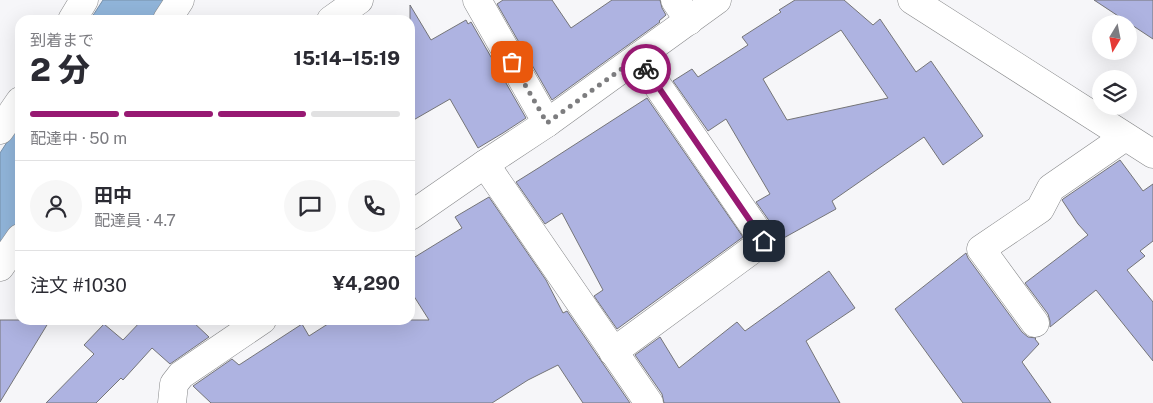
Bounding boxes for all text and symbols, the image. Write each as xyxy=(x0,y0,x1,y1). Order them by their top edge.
north arrow xyxy=(1092,15,1138,60)
map controls xyxy=(1092,15,1137,115)
text: 到着まで xyxy=(30,31,94,50)
pin xyxy=(491,41,533,83)
courier xyxy=(621,44,671,94)
text: 15:14–15:19 xyxy=(294,47,400,69)
icon: bag xyxy=(498,48,526,76)
text: 2 分 xyxy=(30,51,90,88)
icon: bike xyxy=(632,55,660,83)
button: layers xyxy=(1092,70,1137,115)
text: 配達中 · 50 m xyxy=(30,129,127,148)
button: person xyxy=(30,180,82,232)
button: chat xyxy=(284,180,336,232)
button: phone xyxy=(348,180,400,232)
text: 田中 xyxy=(94,184,132,206)
text: 配達員 · 4.7 xyxy=(94,211,176,230)
pin xyxy=(743,220,785,262)
icon: home xyxy=(750,227,778,255)
text: ¥4,290 xyxy=(333,272,400,294)
text: 注文 #1030 xyxy=(30,274,127,296)

